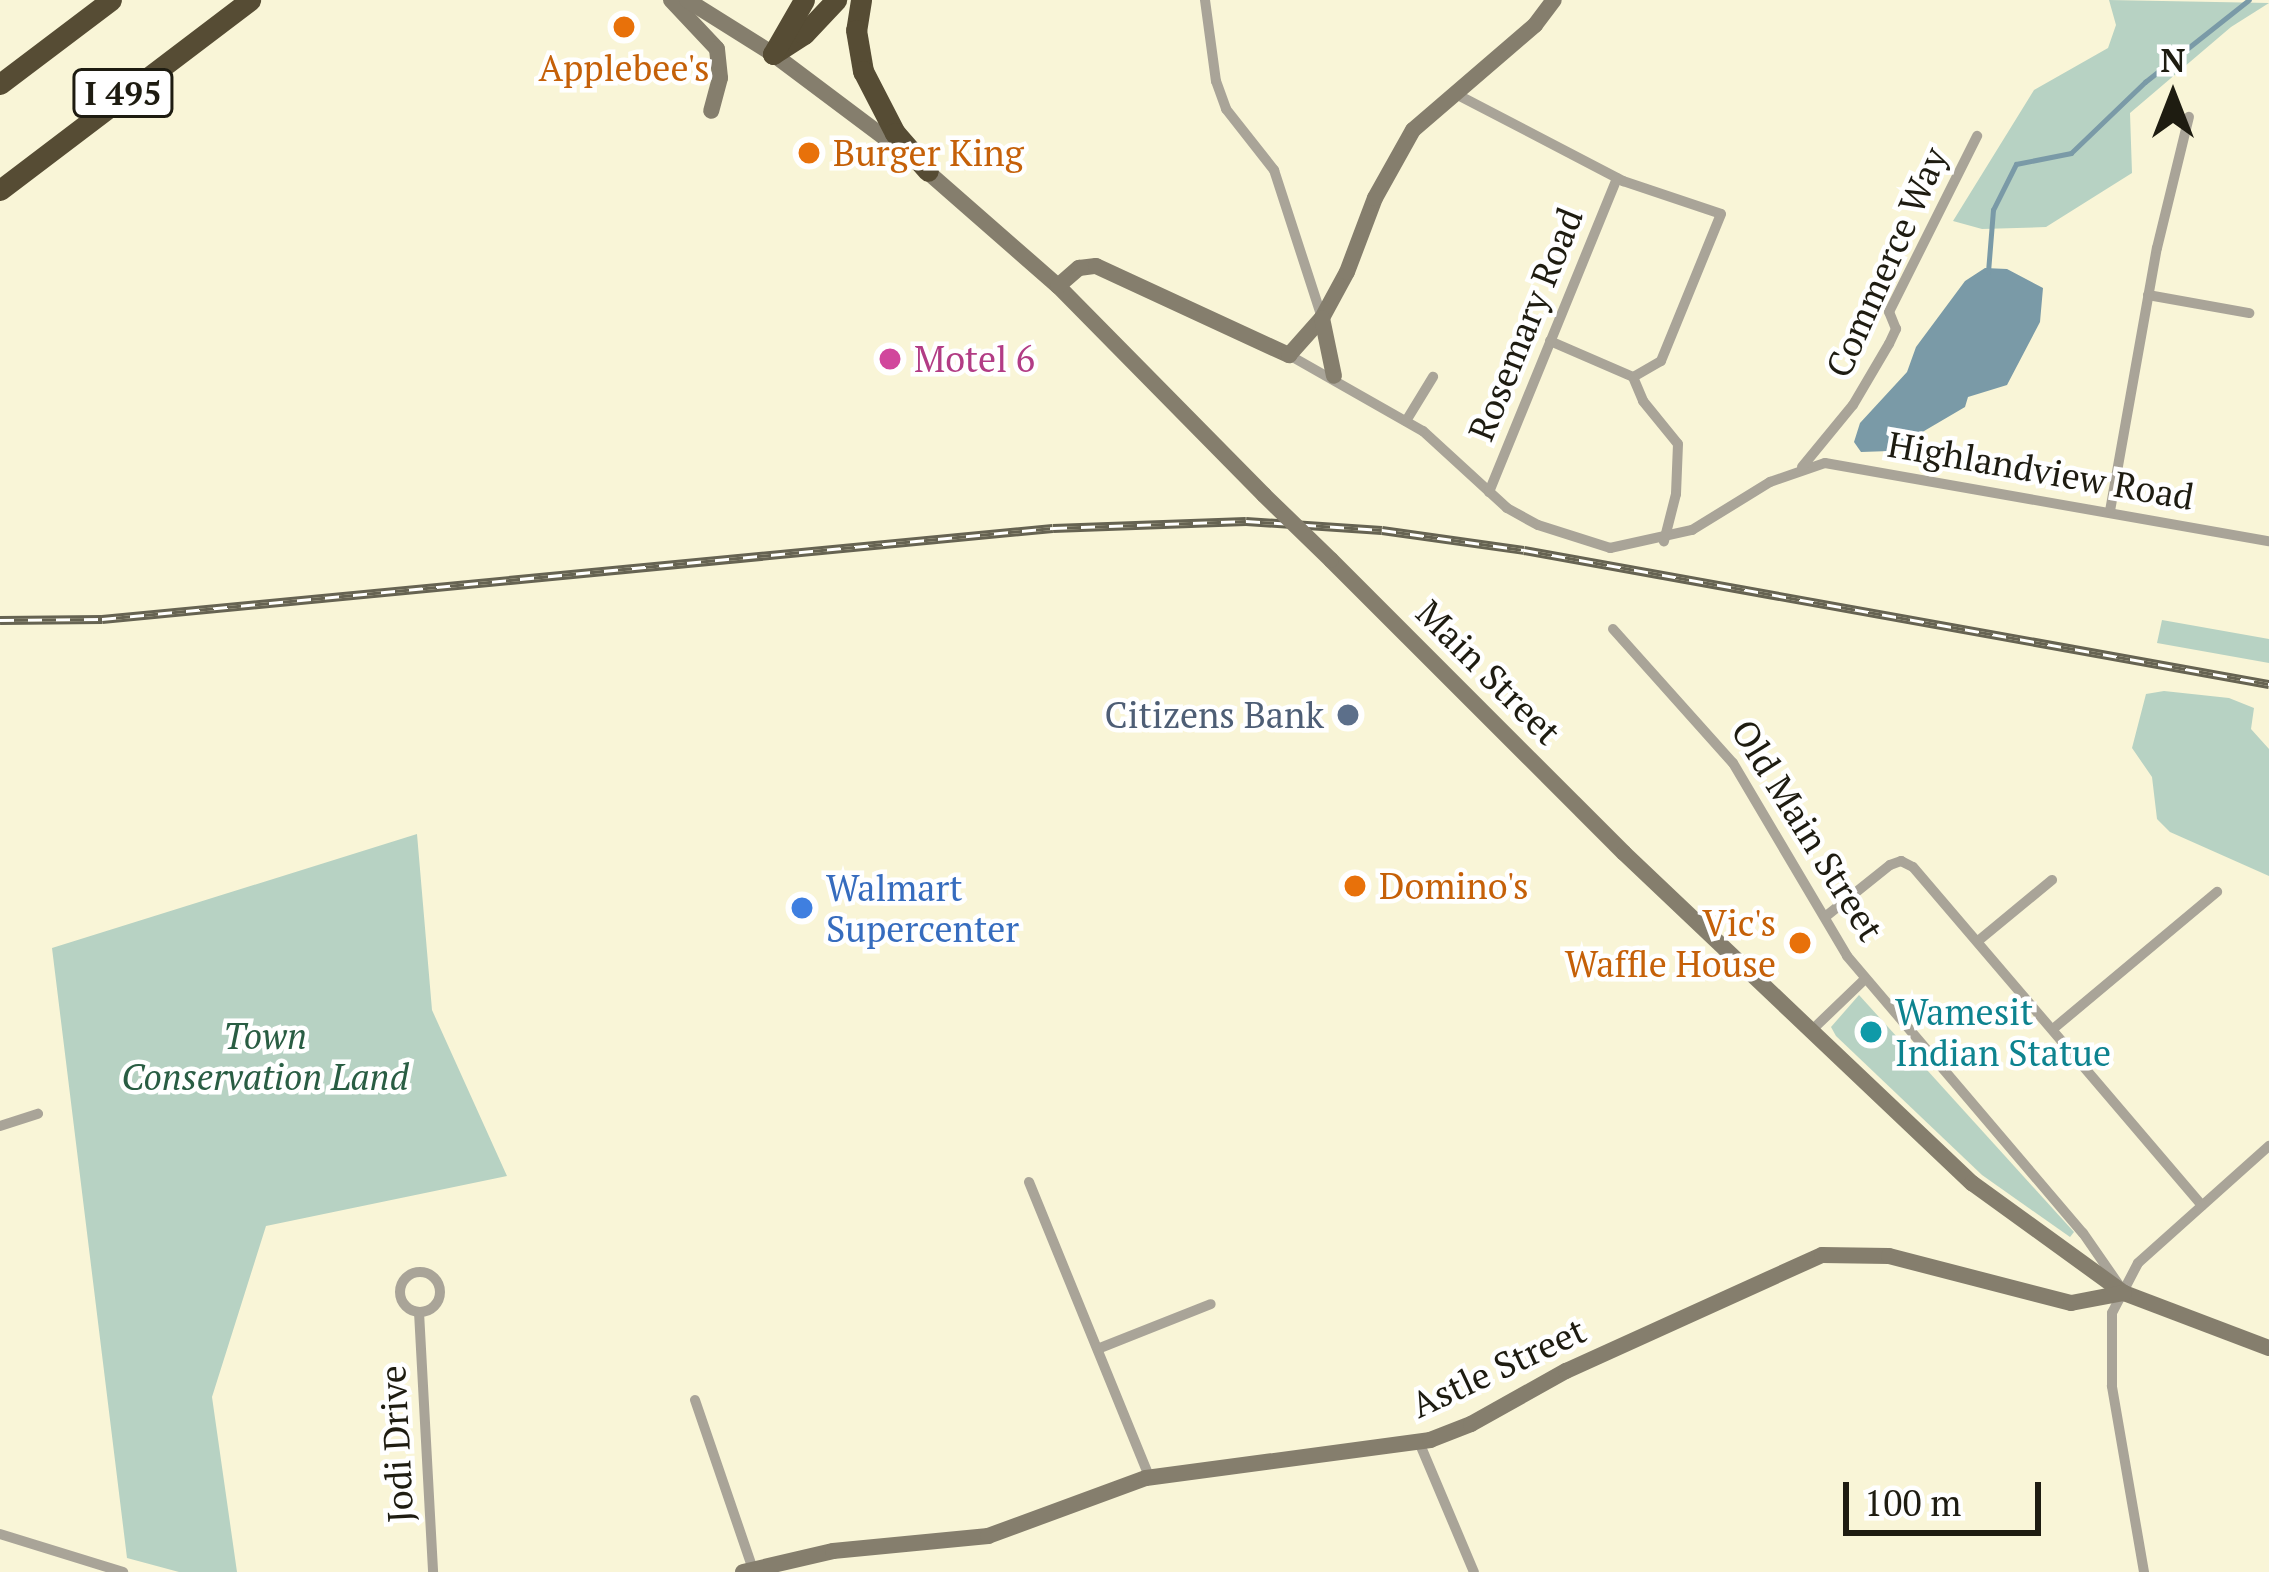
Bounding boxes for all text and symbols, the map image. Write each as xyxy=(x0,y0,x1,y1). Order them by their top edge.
marker: Applebee's xyxy=(611,14,637,40)
north arrow xyxy=(2113,36,2233,156)
text: N xyxy=(2160,38,2186,81)
place label: Applebee's xyxy=(538,46,710,90)
road number: I 495 xyxy=(72,66,174,120)
place label: Burger King xyxy=(833,131,1024,175)
marker: Burger King xyxy=(796,140,822,166)
street label: Commerce Way xyxy=(1816,140,1956,384)
street label: Rosemary Road xyxy=(1459,202,1591,446)
place label: Motel 6 xyxy=(914,337,1035,381)
marker: Motel 6 xyxy=(877,346,903,372)
street label: Highlandview Road xyxy=(1885,422,2197,518)
street label: Main Street xyxy=(1408,591,1570,753)
place label: Citizens Bank xyxy=(1105,693,1324,737)
marker: Citizens Bank xyxy=(1335,702,1361,728)
street label: Old Main Street xyxy=(1723,711,1893,949)
place label: Domino's xyxy=(1379,864,1529,908)
place label: Walmart Supercenter xyxy=(826,865,1019,950)
marker: Domino's xyxy=(1342,873,1368,899)
marker: Walmart Supercenter xyxy=(789,895,815,921)
place label: Vic's Waffle House xyxy=(1565,900,1776,985)
marker: Vic's Waffle House xyxy=(1787,930,1813,956)
place label: Wamesit Indian Statue xyxy=(1895,989,2111,1074)
park label: Town Conservation Land xyxy=(121,1013,409,1098)
marker: Wamesit Indian Statue xyxy=(1858,1019,1884,1045)
street label: Astle Street xyxy=(1404,1308,1592,1426)
street label: Jodi Drive xyxy=(370,1364,422,1524)
scale bar xyxy=(1849,1458,2047,1532)
text: 100 m xyxy=(1864,1479,1961,1526)

